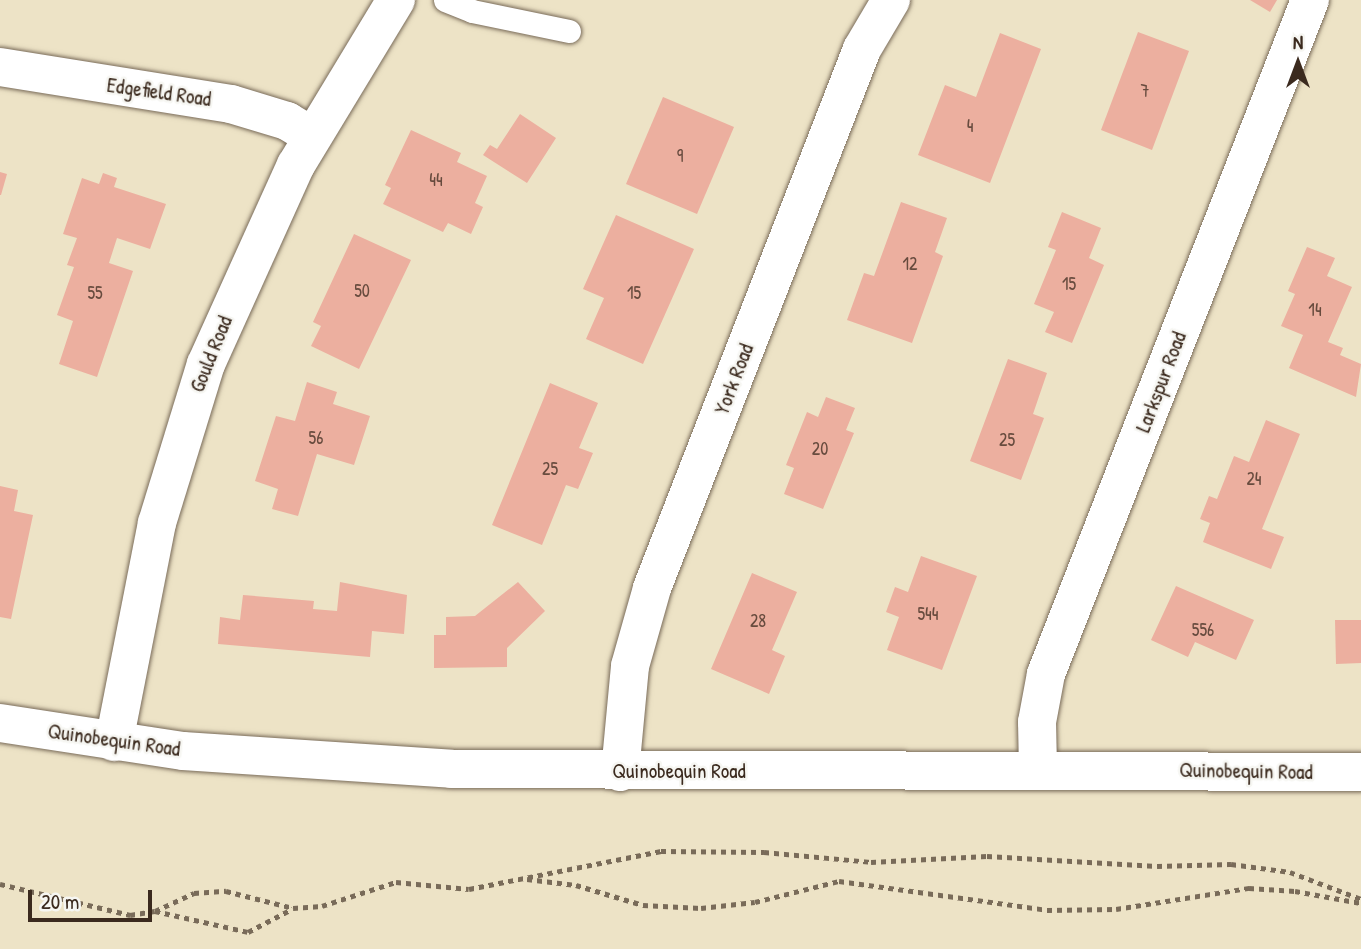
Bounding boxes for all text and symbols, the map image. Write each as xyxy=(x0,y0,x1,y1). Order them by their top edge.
north arrow xyxy=(1263,28,1333,98)
text: N xyxy=(1293,29,1303,55)
street label: Edgefield Road xyxy=(105,72,213,112)
house number: 7 xyxy=(1141,80,1149,102)
house number: 4 xyxy=(967,115,973,137)
house number: 9 xyxy=(677,145,683,167)
house number: 44 xyxy=(429,169,443,191)
house number: 12 xyxy=(903,253,917,275)
house number: 15 xyxy=(1062,273,1076,295)
house number: 50 xyxy=(354,280,370,302)
house number: 55 xyxy=(87,282,103,304)
house number: 15 xyxy=(627,282,641,304)
house number: 14 xyxy=(1308,299,1322,321)
street label: Gould Road xyxy=(184,312,238,396)
street label: Larkspur Road xyxy=(1130,328,1192,436)
street label: York Road xyxy=(709,340,759,418)
house number: 56 xyxy=(309,427,323,449)
house number: 25 xyxy=(999,429,1015,451)
house number: 20 xyxy=(812,438,828,460)
house number: 25 xyxy=(542,458,558,480)
house number: 24 xyxy=(1246,468,1262,490)
house number: 544 xyxy=(917,603,939,625)
house number: 28 xyxy=(750,610,766,632)
house number: 556 xyxy=(1192,619,1214,641)
street label: Quinobequin Road xyxy=(46,718,182,762)
street label: Quinobequin Road xyxy=(1179,757,1313,785)
street label: Quinobequin Road xyxy=(612,758,746,784)
scale bar xyxy=(32,876,156,920)
text: 20 m xyxy=(41,887,79,916)

